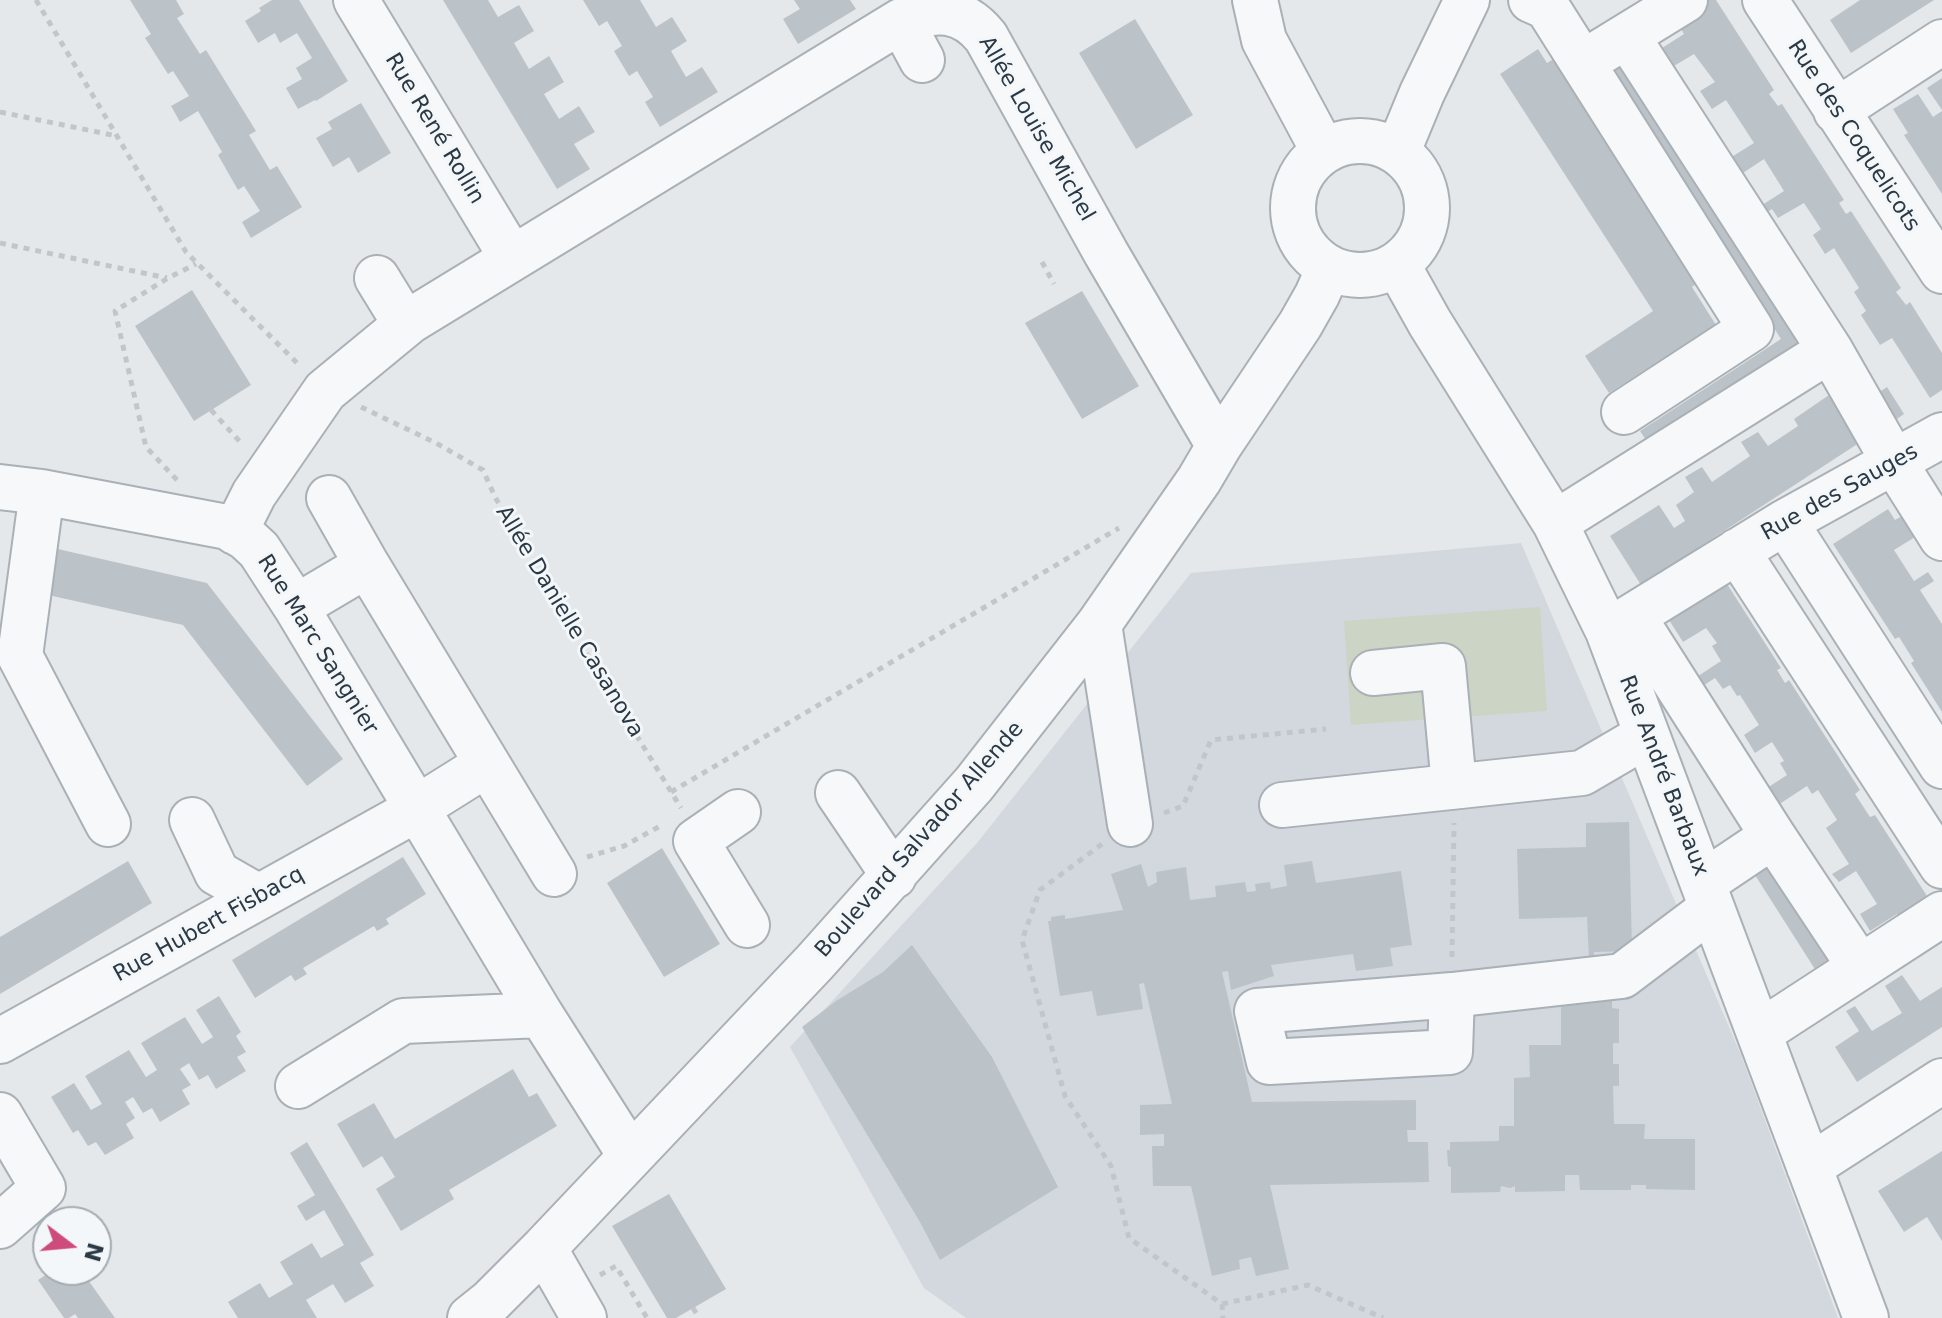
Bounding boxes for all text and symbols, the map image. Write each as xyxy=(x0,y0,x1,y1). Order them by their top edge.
street label: Allée Louise Michel xyxy=(972,32,1100,226)
street label: Rue des Coquelicots xyxy=(1781,35,1925,237)
street label: Rue René Rollin xyxy=(379,49,489,209)
street label: Rue des Sauges xyxy=(1757,439,1923,547)
street label: Allée Danielle Casanova xyxy=(489,501,649,743)
street label: Rue Marc Sangnier xyxy=(251,550,383,740)
street label: Rue André Barbaux xyxy=(1613,672,1713,880)
street label: Boulevard Salvador Allende xyxy=(810,717,1030,963)
street label: Rue Hubert Fisbacq xyxy=(109,862,309,988)
north arrow xyxy=(32,1206,112,1286)
text: N xyxy=(79,1240,108,1264)

